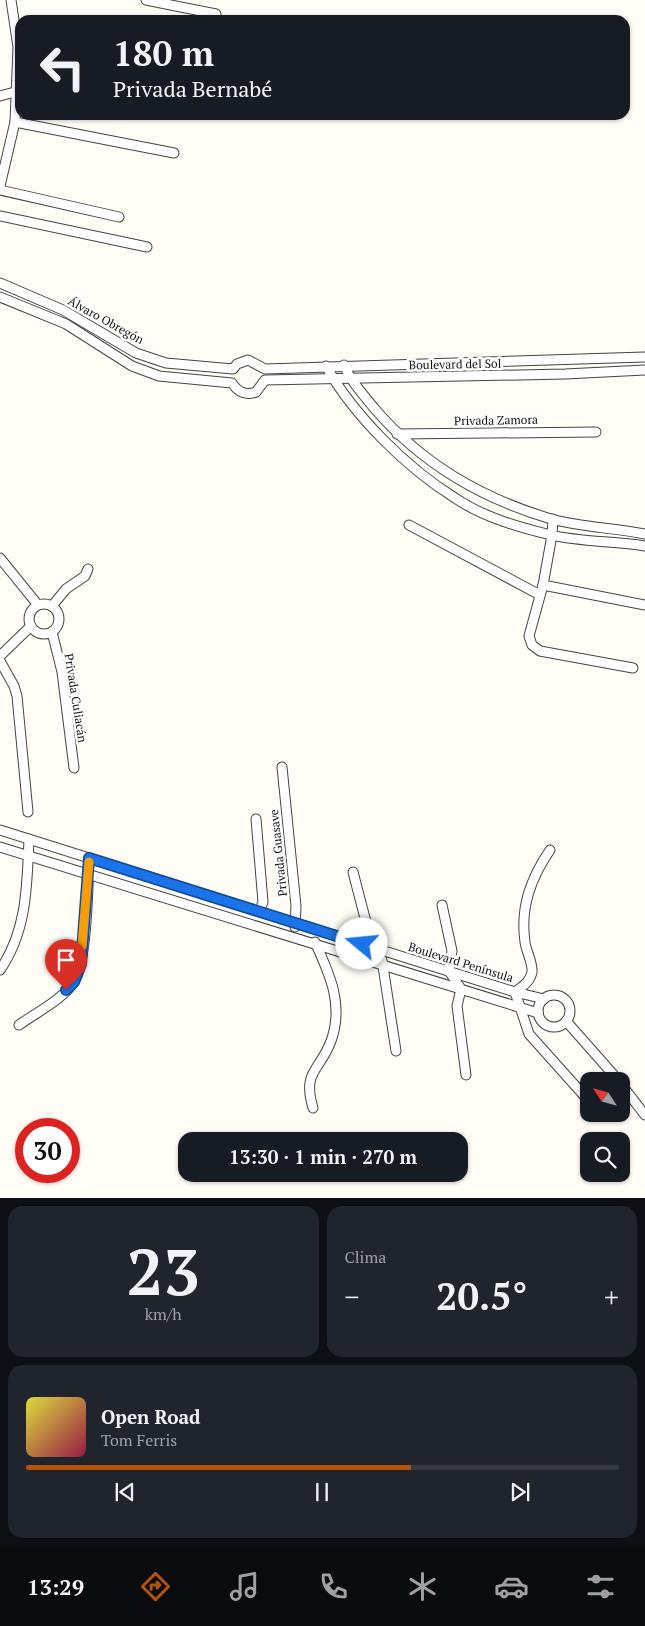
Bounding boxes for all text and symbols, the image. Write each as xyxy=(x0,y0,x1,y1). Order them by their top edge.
text: 180 m xyxy=(113,30,214,76)
icon: left xyxy=(30,35,95,100)
text: Privada Bernabé xyxy=(113,74,272,103)
street label: Álvaro Obregón xyxy=(66,293,146,347)
street label: Boulevard del Sol xyxy=(409,356,502,372)
street label: Privada Zamora xyxy=(454,412,538,428)
street label: Privada Culiacán xyxy=(62,652,90,744)
street label: Privada Guasave xyxy=(266,809,290,897)
position arrow xyxy=(335,917,387,969)
pin xyxy=(45,939,87,990)
street label: Boulevard Península xyxy=(407,939,515,985)
icon: arrive xyxy=(52,946,80,974)
north arrow xyxy=(580,1072,630,1122)
map controls xyxy=(580,1072,630,1182)
speed limit sign: 30 xyxy=(15,1118,80,1183)
button: search xyxy=(580,1132,630,1182)
text: 13:30 · 1 min · 270 m xyxy=(229,1144,417,1169)
text: 23 xyxy=(127,1227,200,1314)
text: Clima xyxy=(345,1246,386,1268)
text: 20.5° xyxy=(436,1271,527,1321)
text: − xyxy=(345,1278,359,1315)
text: + xyxy=(604,1278,619,1315)
text: km/h xyxy=(145,1303,182,1325)
text: Open Road xyxy=(101,1404,201,1429)
text: Tom Ferris xyxy=(101,1429,177,1451)
icon: previous xyxy=(111,1478,139,1506)
icon: pause xyxy=(308,1478,336,1506)
icon: next xyxy=(506,1478,534,1506)
icon: directions xyxy=(138,1569,173,1604)
icon: music xyxy=(227,1569,262,1604)
icon: phone xyxy=(316,1569,351,1604)
icon: climate xyxy=(405,1569,440,1604)
icon: car xyxy=(494,1569,529,1604)
icon: filters xyxy=(583,1569,618,1604)
text: 13:29 xyxy=(27,1572,84,1601)

